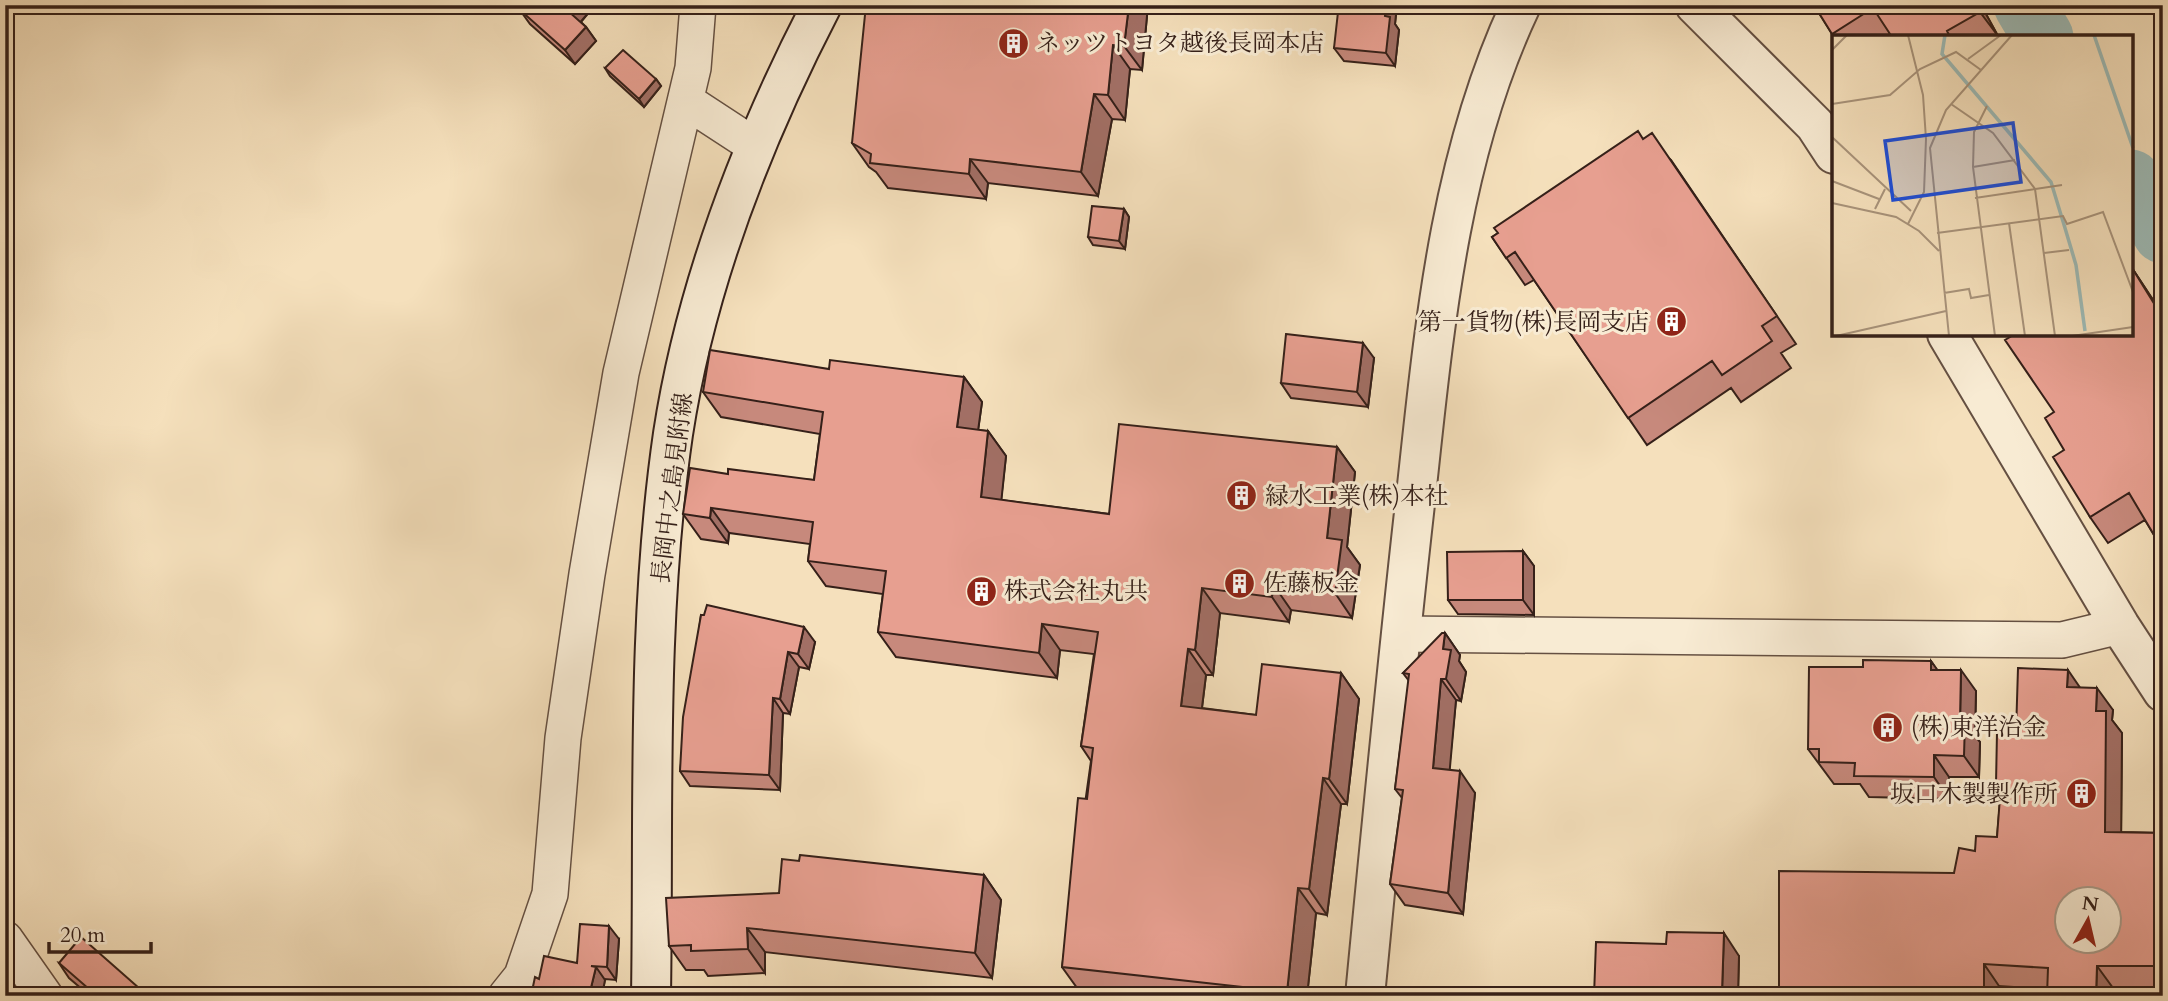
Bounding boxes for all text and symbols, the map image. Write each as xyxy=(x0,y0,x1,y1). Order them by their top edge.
building icon: ネッツトヨタ越後長岡本店 xyxy=(996,26,1030,60)
place label: ネッツトヨタ越後長岡本店 xyxy=(1036,27,1324,60)
inset map xyxy=(1832,35,2133,336)
building icon: 第一貨物(株)長岡支店 xyxy=(1655,305,1689,339)
place label: 第一貨物(株)長岡支店 xyxy=(1418,306,1649,339)
street label: 長岡中之島見附線 xyxy=(644,391,701,585)
building icon: 緑水工業(株)本社 xyxy=(1225,479,1259,513)
place label: 緑水工業(株)本社 xyxy=(1265,480,1448,513)
building icon: 佐藤板金 xyxy=(1223,566,1257,600)
place label: 佐藤板金 xyxy=(1263,567,1359,600)
building icon: 株式会社丸共 xyxy=(964,574,998,608)
place label: 株式会社丸共 xyxy=(1004,575,1148,608)
building icon: (株)東洋治金 xyxy=(1871,710,1905,744)
place label: (株)東洋治金 xyxy=(1911,711,2046,744)
building icon: 坂口木製製作所 xyxy=(2064,777,2098,811)
place label: 坂口木製製作所 xyxy=(1890,778,2058,811)
north arrow xyxy=(2052,886,2122,956)
text: N xyxy=(2080,890,2101,918)
scale bar xyxy=(49,910,150,954)
text: 20 m xyxy=(60,921,105,950)

